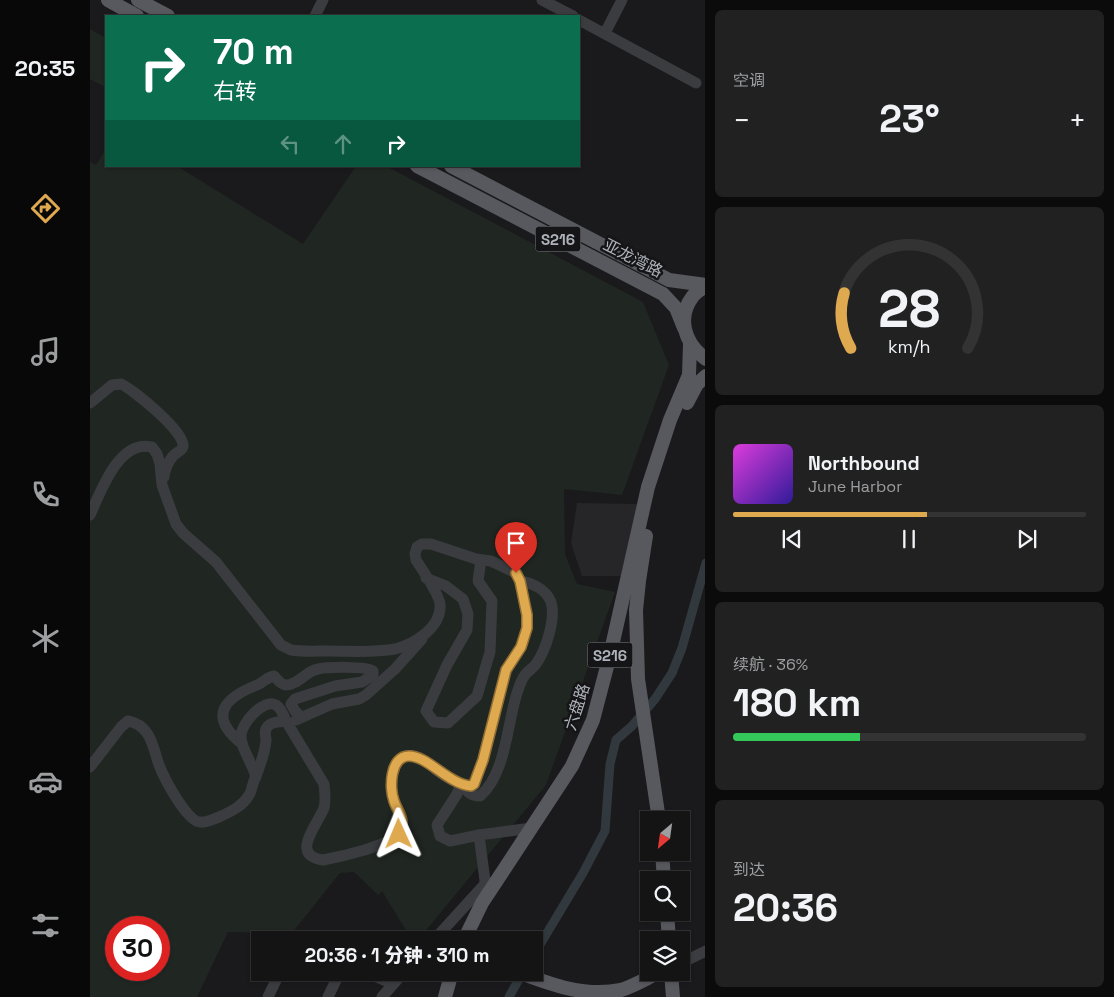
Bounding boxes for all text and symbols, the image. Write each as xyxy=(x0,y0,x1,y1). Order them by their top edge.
text: 70 m xyxy=(213,30,294,74)
icon: right xyxy=(130,35,195,100)
text: 20:35 xyxy=(15,54,75,82)
text: 空调 xyxy=(733,70,765,91)
text: 右转 xyxy=(213,77,257,105)
text: 23° xyxy=(879,95,940,143)
text: − xyxy=(733,102,750,138)
text: + xyxy=(1069,102,1086,138)
icon: left xyxy=(276,130,304,158)
icon: ahead xyxy=(329,130,357,158)
icon: right xyxy=(382,130,410,158)
icon: directions xyxy=(28,191,63,226)
road number: S216 xyxy=(536,226,580,252)
street label: 亚龙湾路 xyxy=(600,234,666,282)
text: 28 xyxy=(878,276,941,342)
icon: music xyxy=(28,334,63,369)
text: km/h xyxy=(888,335,931,358)
text: Northbound xyxy=(808,451,920,476)
text: June Harbor xyxy=(808,476,902,497)
icon: phone xyxy=(28,477,63,512)
pin xyxy=(495,522,537,573)
icon: previous xyxy=(778,525,806,553)
icon: pause xyxy=(895,525,923,553)
icon: next xyxy=(1013,525,1041,553)
icon: arrive xyxy=(502,529,530,557)
icon: climate xyxy=(28,621,63,656)
road number: S216 xyxy=(588,642,632,668)
text: 续航 · 36% xyxy=(733,654,808,675)
text: 180 km xyxy=(733,679,861,727)
street label: 六盘路 xyxy=(560,681,594,733)
icon: car xyxy=(28,764,63,799)
position arrow xyxy=(372,807,424,859)
north arrow xyxy=(640,811,690,861)
map controls xyxy=(640,811,690,981)
text: 到达 xyxy=(733,859,765,880)
button: search xyxy=(640,871,690,921)
text: 20:36 xyxy=(733,884,838,932)
icon: filters xyxy=(28,908,63,943)
speed limit sign: 30 xyxy=(105,916,170,981)
button: layers xyxy=(640,931,690,981)
text: 20:36 · 1 分钟 · 310 m xyxy=(305,943,489,968)

